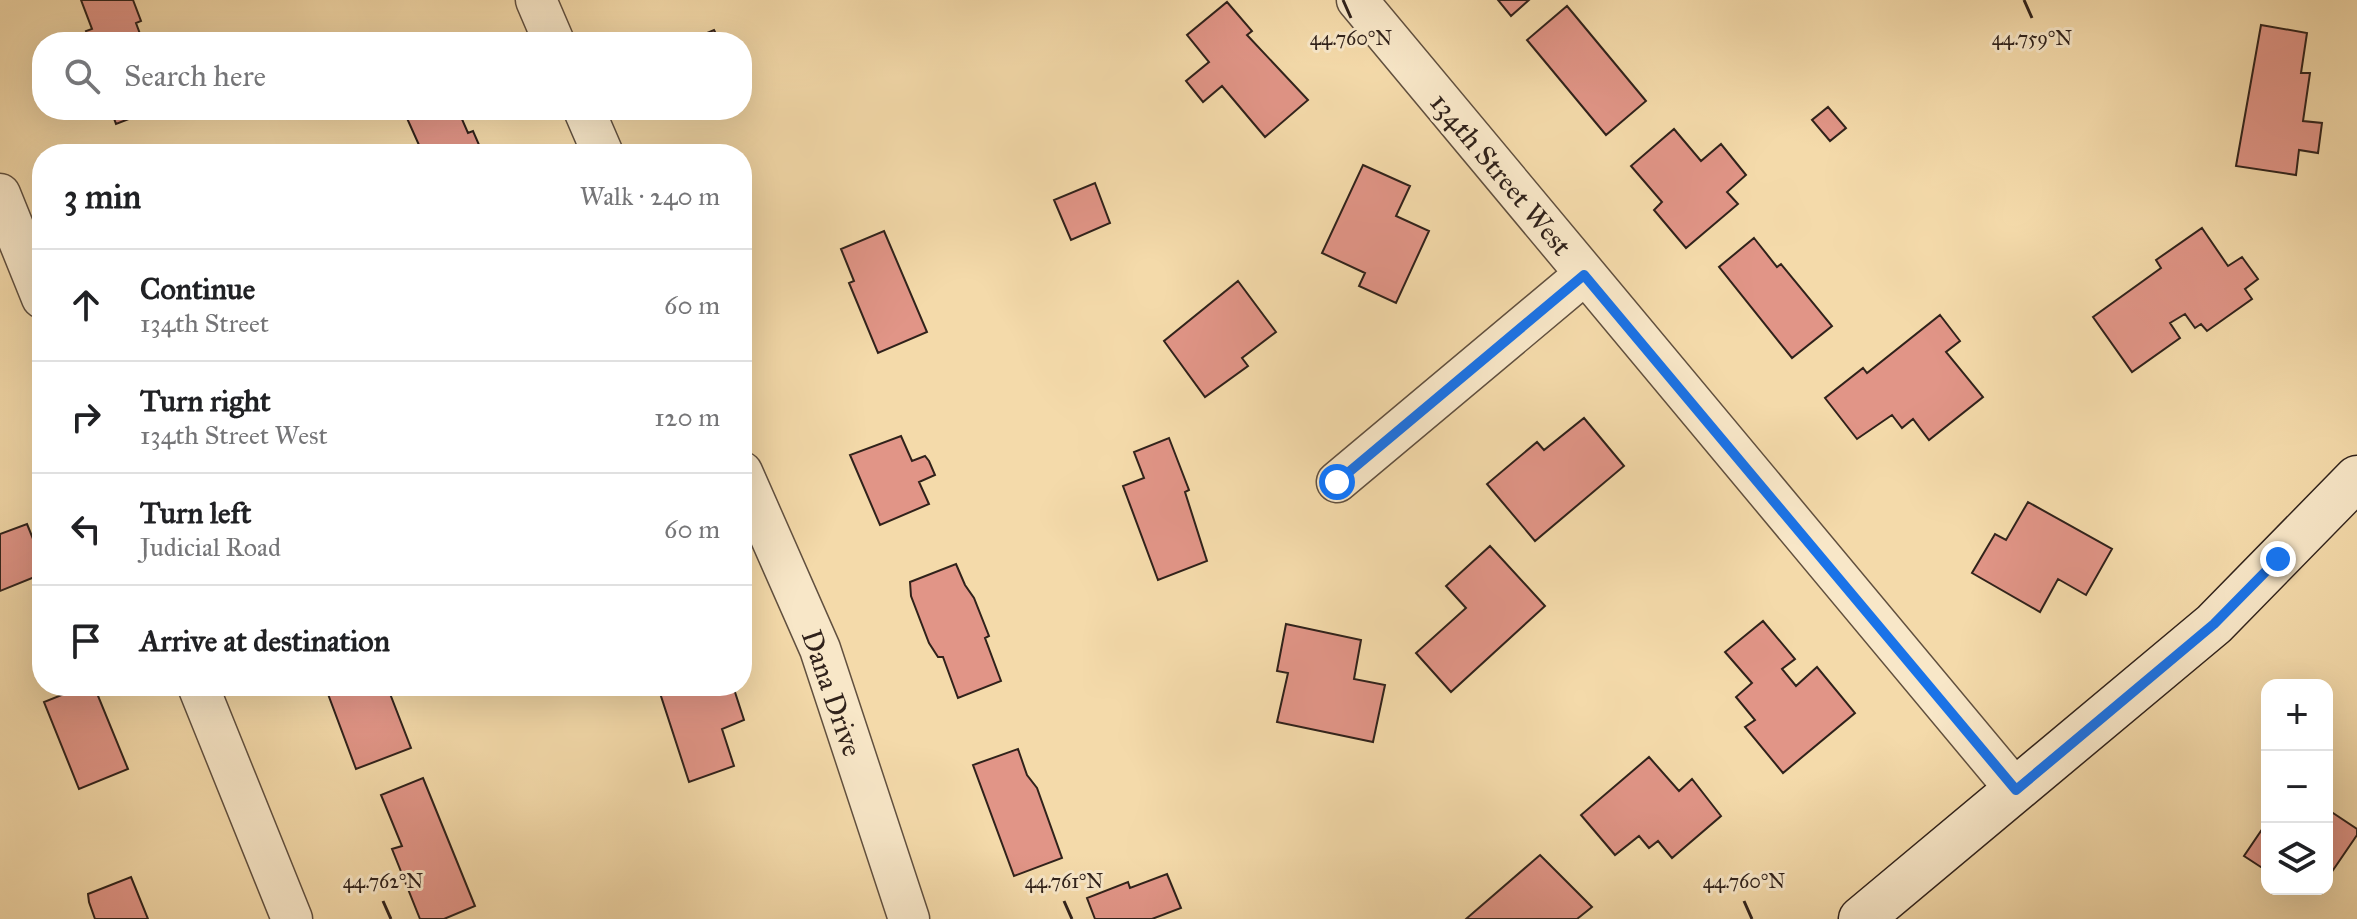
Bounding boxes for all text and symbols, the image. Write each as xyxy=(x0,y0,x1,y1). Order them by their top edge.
text: 44.760°N xyxy=(1310,26,1392,50)
text: 44.759°N xyxy=(1992,26,2072,50)
search box xyxy=(32,32,752,120)
icon: search xyxy=(60,54,104,98)
text: Search here xyxy=(124,58,266,94)
street label: 134th Street West xyxy=(1423,85,1579,263)
text: 3 min xyxy=(64,176,141,217)
text: Walk · 240 m xyxy=(580,180,720,212)
text: Continue xyxy=(140,271,255,307)
icon: ahead xyxy=(64,283,108,327)
text: 60 m xyxy=(664,289,720,321)
text: 134th Street xyxy=(140,307,269,339)
text: Turn right xyxy=(140,383,271,419)
icon: right xyxy=(64,395,108,439)
text: 120 m xyxy=(654,401,720,433)
text: 134th Street West xyxy=(140,419,328,451)
route start xyxy=(1319,464,1355,500)
text: Turn left xyxy=(140,495,251,531)
icon: left xyxy=(64,507,108,551)
text: 60 m xyxy=(664,513,720,545)
text: Judicial Road xyxy=(140,531,281,563)
route end xyxy=(2260,541,2296,577)
icon: arrive xyxy=(64,619,108,663)
text: Arrive at destination xyxy=(140,623,390,659)
street label: Dana Drive xyxy=(794,625,870,761)
map controls xyxy=(2261,679,2333,895)
button: + xyxy=(2261,679,2333,751)
button: − xyxy=(2261,751,2333,823)
button: layers xyxy=(2261,823,2333,895)
text: 44.762°N xyxy=(343,869,423,893)
text: 44.761°N xyxy=(1025,869,1103,893)
text: 44.760°N xyxy=(1703,869,1785,893)

